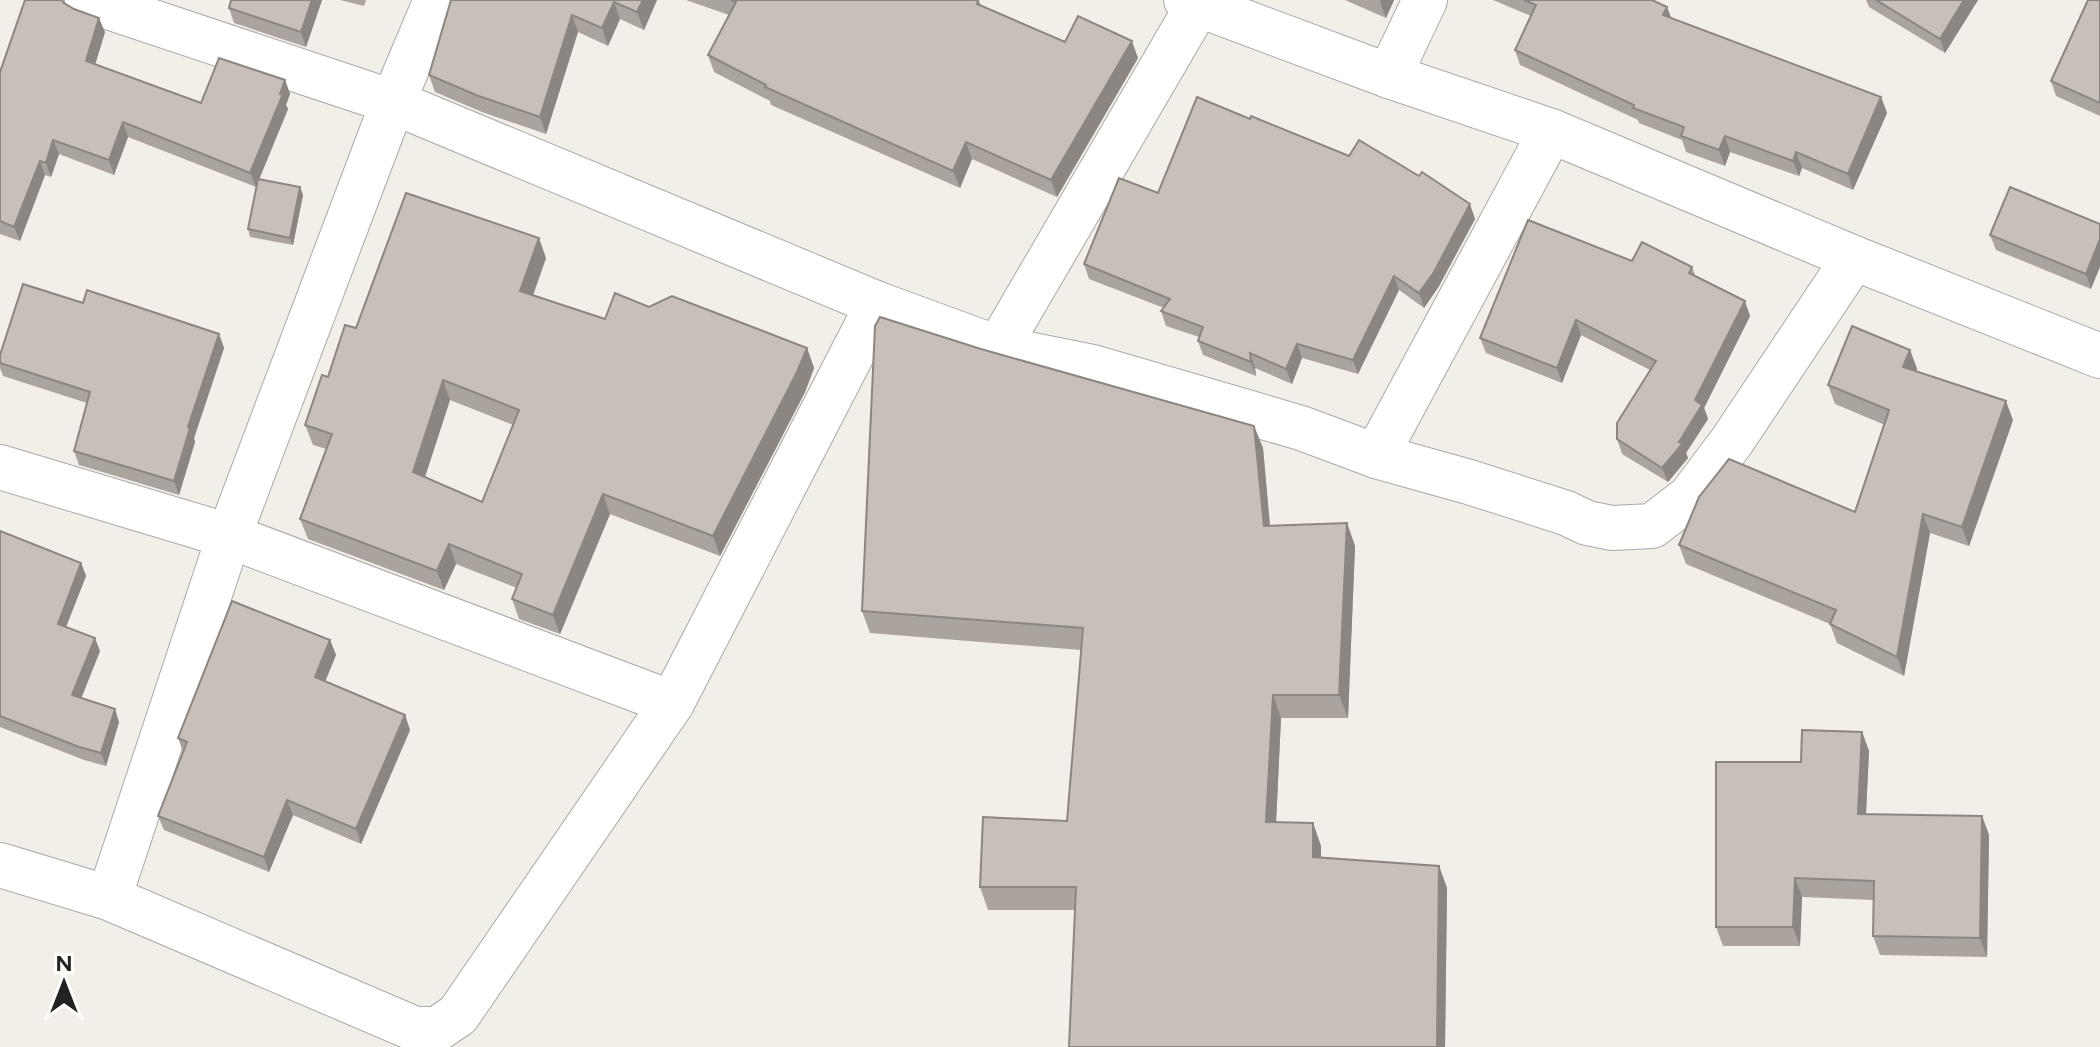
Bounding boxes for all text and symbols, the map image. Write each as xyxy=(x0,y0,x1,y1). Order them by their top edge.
north arrow xyxy=(24,943,104,1023)
text: N xyxy=(55,950,73,977)

